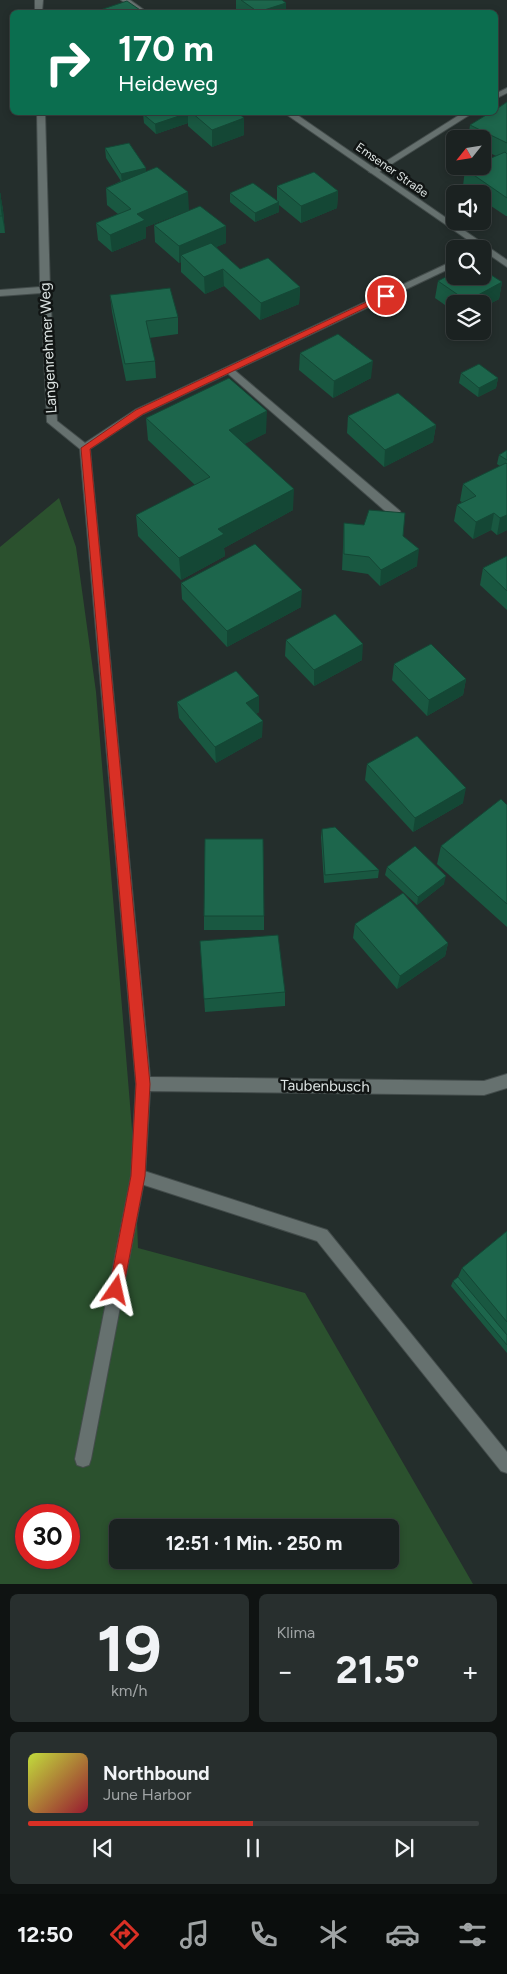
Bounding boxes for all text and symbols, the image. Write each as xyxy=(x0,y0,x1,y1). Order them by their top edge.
text: 170 m xyxy=(118,28,214,70)
icon: right xyxy=(35,30,100,95)
text: Heideweg xyxy=(118,70,218,97)
north arrow xyxy=(446,130,491,175)
map controls xyxy=(446,130,491,340)
street label: Emsener Straße xyxy=(353,140,431,200)
button: sound xyxy=(446,185,491,230)
button: search xyxy=(446,240,491,285)
pin xyxy=(365,275,407,317)
street label: Langenrehmer Weg xyxy=(36,282,60,414)
icon: arrive xyxy=(372,282,400,310)
button: layers xyxy=(446,295,491,340)
street label: Taubenbusch xyxy=(280,1076,370,1096)
position arrow xyxy=(89,1263,141,1315)
speed limit sign: 30 xyxy=(15,1504,80,1569)
text: 12:51 · 1 Min. · 250 m xyxy=(166,1532,342,1555)
text: 19 xyxy=(97,1609,162,1687)
text: Klima xyxy=(277,1623,315,1642)
text: 21.5° xyxy=(336,1647,420,1693)
text: − xyxy=(277,1654,294,1688)
text: + xyxy=(462,1654,479,1688)
text: km/h xyxy=(111,1681,148,1700)
text: Northbound xyxy=(103,1762,210,1785)
text: June Harbor xyxy=(103,1785,191,1804)
icon: previous xyxy=(89,1834,117,1862)
icon: pause xyxy=(239,1834,267,1862)
icon: next xyxy=(390,1834,418,1862)
icon: directions xyxy=(107,1917,142,1952)
icon: music xyxy=(177,1917,212,1952)
icon: phone xyxy=(246,1917,281,1952)
icon: climate xyxy=(316,1917,351,1952)
icon: car xyxy=(385,1917,420,1952)
icon: filters xyxy=(455,1917,490,1952)
text: 12:50 xyxy=(17,1921,73,1948)

